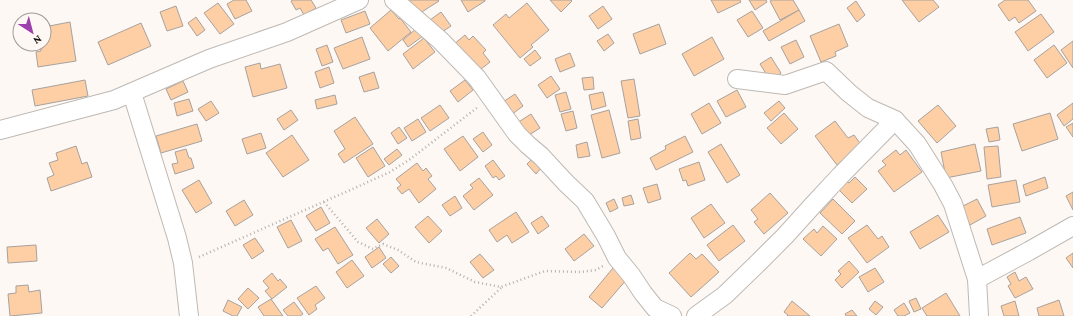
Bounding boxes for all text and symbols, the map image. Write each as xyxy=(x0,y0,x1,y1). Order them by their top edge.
north arrow xyxy=(12,12,52,52)
text: N xyxy=(31,33,44,47)

